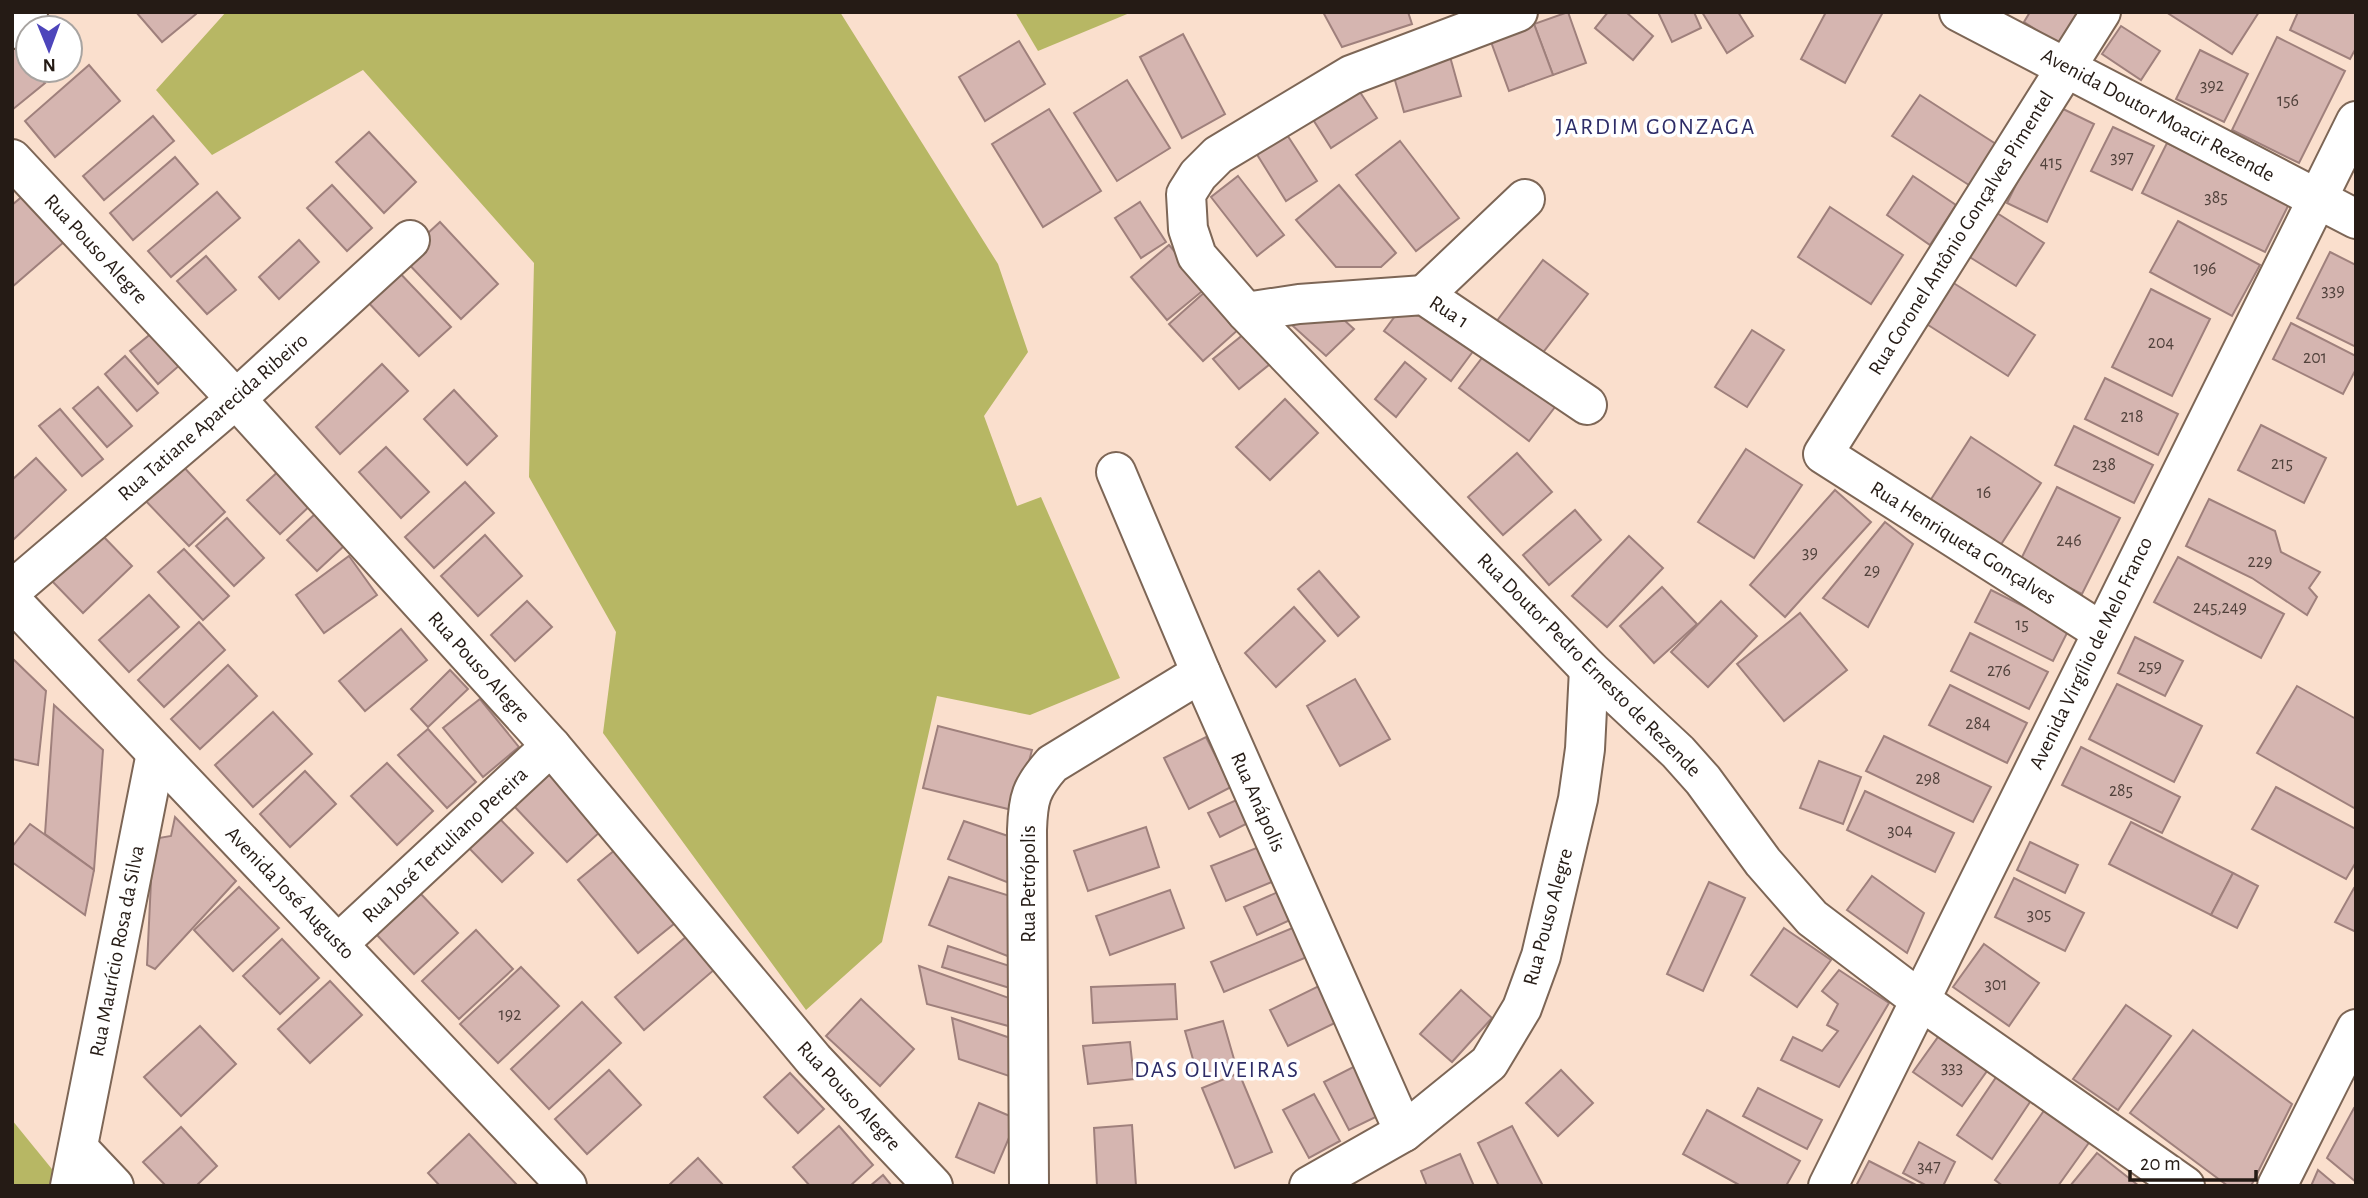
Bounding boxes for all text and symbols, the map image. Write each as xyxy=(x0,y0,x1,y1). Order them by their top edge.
north arrow xyxy=(14,14,84,84)
street label: Avenida Doutor Moacir Rezende xyxy=(2038,44,2278,186)
text: N xyxy=(42,55,56,74)
house number: 392 xyxy=(2200,77,2224,95)
street label: Rua Coronel Antônio Gonçalves Pimentel xyxy=(1864,87,2058,379)
house number: 156 xyxy=(2277,92,2299,110)
district label: JARDIM GONZAGA xyxy=(1556,116,1756,139)
house number: 397 xyxy=(2110,149,2134,167)
house number: 415 xyxy=(2040,154,2062,172)
house number: 385 xyxy=(2204,189,2228,207)
street label: Rua Pouso Alegre xyxy=(40,190,152,308)
house number: 196 xyxy=(2193,260,2217,278)
house number: 339 xyxy=(2321,282,2345,300)
street label: Rua 1 xyxy=(1426,292,1472,332)
street label: Rua Tatiane Aparecida Ribeiro xyxy=(114,329,312,505)
house number: 204 xyxy=(2148,334,2175,352)
house number: 201 xyxy=(2303,349,2327,367)
house number: 218 xyxy=(2121,408,2143,426)
house number: 215 xyxy=(2271,455,2293,473)
house number: 238 xyxy=(2092,456,2116,474)
street label: Rua Henriqueta Gonçalves xyxy=(1867,477,2059,609)
house number: 16 xyxy=(1977,484,1991,502)
house number: 246 xyxy=(2056,532,2082,550)
street label: Avenida Virgílio de Melo Franco xyxy=(2026,534,2156,772)
house number: 39 xyxy=(1802,544,1818,562)
street label: Rua Doutor Pedro Ernesto de Rezende xyxy=(1473,549,1705,781)
house number: 229 xyxy=(2248,553,2272,571)
house number: 29 xyxy=(1864,562,1880,580)
house number: 245,249 xyxy=(2193,599,2247,617)
street label: Rua Pouso Alegre xyxy=(424,608,534,726)
house number: 15 xyxy=(2015,616,2029,634)
house number: 259 xyxy=(2138,658,2162,676)
house number: 276 xyxy=(1987,662,2011,680)
house number: 284 xyxy=(1965,715,1991,733)
street label: Rua Anápolis xyxy=(1227,749,1289,855)
street label: Rua José Tertuliano Pereira xyxy=(358,763,532,927)
house number: 298 xyxy=(1915,770,1941,788)
house number: 285 xyxy=(2109,782,2133,800)
house number: 304 xyxy=(1887,822,1913,840)
street label: Avenida José Augusto xyxy=(222,823,358,963)
street label: Rua Petrópolis xyxy=(1018,825,1039,943)
street label: Rua Maurício Rosa da Silva xyxy=(86,843,148,1059)
street label: Rua Pouso Alegre xyxy=(1520,846,1576,988)
house number: 305 xyxy=(2027,906,2051,924)
house number: 301 xyxy=(1984,976,2008,994)
house number: 192 xyxy=(499,1006,521,1024)
street label: Rua Pouso Alegre xyxy=(793,1037,905,1155)
district label: DAS OLIVEIRAS xyxy=(1134,1059,1300,1082)
house number: 333 xyxy=(1941,1059,1963,1077)
scale bar xyxy=(2130,1138,2256,1182)
text: 20 m xyxy=(2140,1153,2181,1174)
house number: 347 xyxy=(1917,1158,1941,1176)

